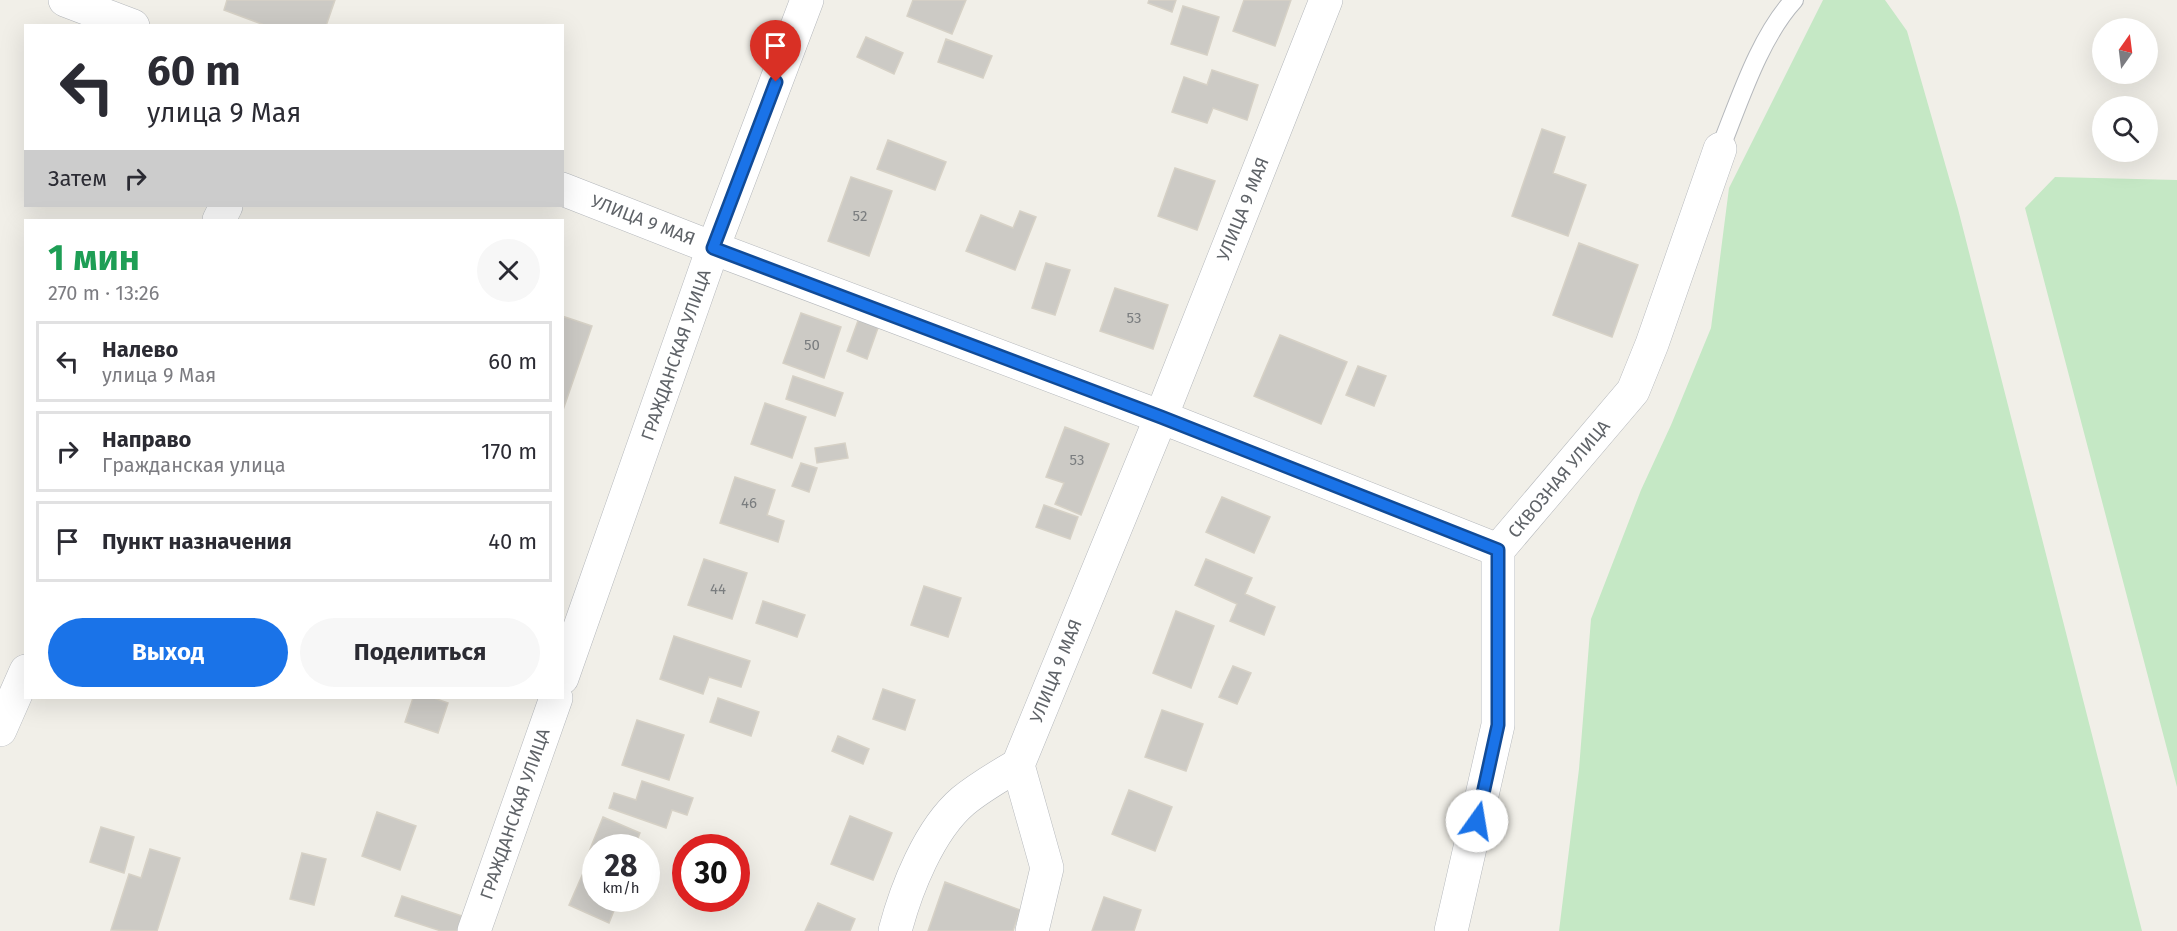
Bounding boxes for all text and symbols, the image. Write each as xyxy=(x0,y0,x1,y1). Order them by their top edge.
north arrow xyxy=(2092,18,2158,84)
map controls xyxy=(2092,18,2158,162)
pin xyxy=(750,20,801,82)
icon: arrive xyxy=(759,29,792,62)
text: 60 m xyxy=(147,46,241,96)
icon: left xyxy=(48,48,126,126)
button: search xyxy=(2092,96,2158,162)
text: улица 9 Мая xyxy=(147,97,301,129)
street label: УЛИЦА 9 МАЯ xyxy=(1212,154,1274,264)
icon: right xyxy=(119,162,152,195)
text: Затем xyxy=(48,165,107,192)
street label: УЛИЦА 9 МАЯ xyxy=(588,190,698,250)
house number: 52 xyxy=(853,207,867,225)
text: 1 мин xyxy=(48,236,140,280)
button: close xyxy=(477,239,540,302)
street label: ГРАЖДАНСКАЯ УЛИЦА xyxy=(636,266,716,443)
text: 270 m · 13:26 xyxy=(48,281,159,305)
house number: 53 xyxy=(1127,309,1141,327)
text: Налево xyxy=(102,336,178,363)
house number: 50 xyxy=(804,336,820,354)
icon: left xyxy=(51,345,84,378)
text: 60 m xyxy=(488,348,537,375)
text: улица 9 Мая xyxy=(102,363,216,387)
street label: СКВОЗНАЯ УЛИЦА xyxy=(1503,415,1615,542)
text: Направо xyxy=(102,426,191,453)
icon: right xyxy=(51,435,84,468)
text: 170 m xyxy=(481,438,537,465)
house number: 53 xyxy=(1070,451,1084,469)
text: Гражданская улица xyxy=(102,453,286,477)
house number: 46 xyxy=(741,494,757,512)
icon: arrive xyxy=(51,525,84,558)
text: Пункт назначения xyxy=(102,528,292,555)
text: 40 m xyxy=(488,528,537,555)
house number: 44 xyxy=(710,580,726,598)
street label: УЛИЦА 9 МАЯ xyxy=(1025,616,1087,726)
button: Выход xyxy=(48,618,288,687)
button: Поделиться xyxy=(300,618,540,687)
street label: ГРАЖДАНСКАЯ УЛИЦА xyxy=(475,725,555,902)
position arrow xyxy=(1445,789,1509,853)
speed limit sign: 30 xyxy=(672,834,750,912)
text: 28 xyxy=(605,848,637,884)
text: km/h xyxy=(602,879,640,897)

